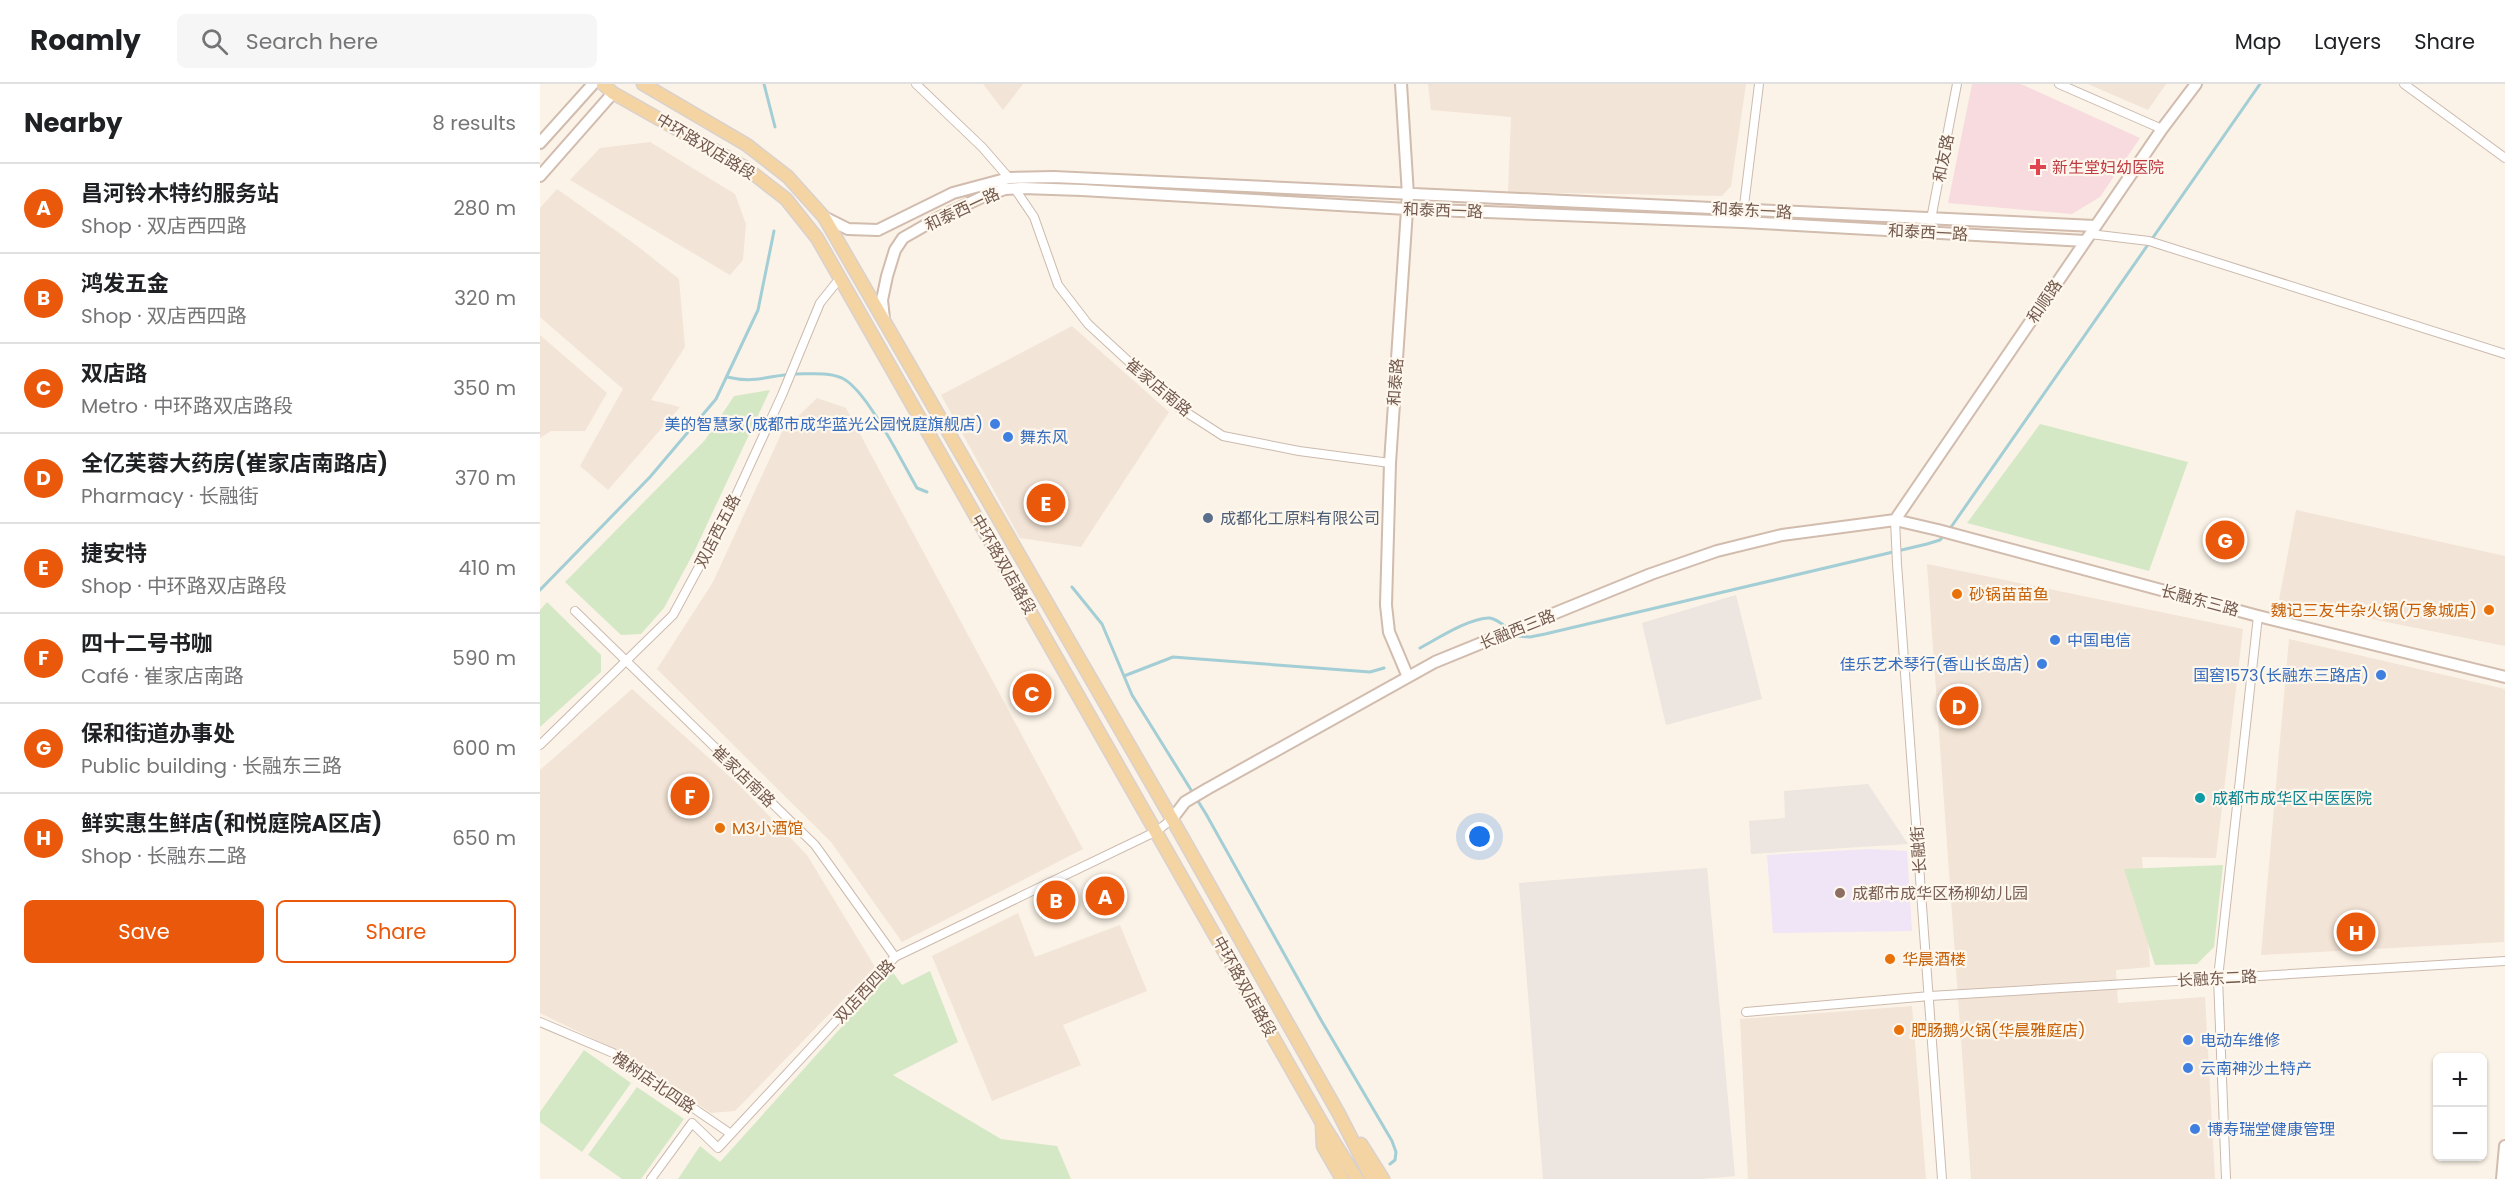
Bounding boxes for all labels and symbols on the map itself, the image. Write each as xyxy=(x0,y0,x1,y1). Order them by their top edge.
street label: 中环路双店路段 xyxy=(652,108,760,185)
street label: 和友路 xyxy=(1928,132,1959,184)
place label: 新生堂妇幼医院 xyxy=(2052,156,2164,179)
marker: 新生堂妇幼医院 xyxy=(2029,158,2047,176)
street label: 和泰西一路 xyxy=(921,182,1003,237)
street label: 和泰东一路 xyxy=(1711,197,1793,224)
street label: 和泰西一路 xyxy=(1403,198,1483,223)
street label: 和泰西一路 xyxy=(1887,219,1969,246)
street label: 和顺路 xyxy=(2021,275,2067,328)
street label: 崔家店南路 xyxy=(1121,353,1197,422)
street label: 和泰路 xyxy=(1382,357,1409,407)
place label: 美的智慧家(成都市成华蓝光公园悦庭旗舰店) xyxy=(664,413,983,436)
marker: 美的智慧家(成都市成华蓝光公园悦庭旗舰店) xyxy=(988,417,1002,431)
place label: 舞东风 xyxy=(1020,426,1068,449)
marker: 舞东风 xyxy=(1001,430,1015,444)
pin: E xyxy=(1026,480,1066,526)
street label: 双店西五路 xyxy=(689,490,746,572)
place label: 成都化工原料有限公司 xyxy=(1220,507,1380,530)
street label: 中环路双店路段 xyxy=(966,510,1042,619)
marker: 成都化工原料有限公司 xyxy=(1201,511,1215,525)
pin: G xyxy=(2206,518,2244,562)
street label: 长融东三路 xyxy=(2158,579,2241,622)
place label: 砂锅苗苗鱼 xyxy=(1969,583,2049,606)
marker: 砂锅苗苗鱼 xyxy=(1950,587,1964,601)
place label: 魏记三友牛杂火锅(万象城店) xyxy=(2270,599,2477,622)
marker: 魏记三友牛杂火锅(万象城店) xyxy=(2482,603,2496,617)
street label: 长融西三路 xyxy=(1476,604,1559,655)
place label: 中国电信 xyxy=(2067,629,2131,652)
marker: 中国电信 xyxy=(2048,633,2062,647)
place label: 佳乐艺术琴行(香山长岛店) xyxy=(1839,653,2030,676)
marker: 佳乐艺术琴行(香山长岛店) xyxy=(2035,657,2049,671)
place label: 国窖1573(长融东三路店) xyxy=(2193,664,2369,687)
marker: 国窖1573(长融东三路店) xyxy=(2374,668,2388,682)
pin: C xyxy=(1012,670,1052,716)
pin: D xyxy=(1940,684,1978,728)
street label: 崔家店南路 xyxy=(707,740,780,812)
pin: F xyxy=(670,774,710,818)
place label: 成都市成华区中医医院 xyxy=(2212,787,2372,810)
marker: 成都市成华区中医医院 xyxy=(2193,791,2207,805)
place label: M3小酒馆 xyxy=(732,817,803,840)
marker: M3小酒馆 xyxy=(713,821,727,835)
your location xyxy=(1465,822,1494,851)
street label: 长融街 xyxy=(1905,825,1932,875)
pin: A xyxy=(1086,874,1124,918)
pin: B xyxy=(1036,878,1076,922)
place label: 成都市成华区杨柳幼儿园 xyxy=(1852,882,2028,905)
marker: 成都市成华区杨柳幼儿园 xyxy=(1833,886,1847,900)
pin: H xyxy=(2336,910,2376,954)
street label: 中环路双店路段 xyxy=(1207,932,1282,1041)
place label: 华晨酒楼 xyxy=(1902,948,1966,971)
marker: 华晨酒楼 xyxy=(1883,952,1897,966)
street label: 双店西四路 xyxy=(829,954,900,1028)
street label: 长融东二路 xyxy=(2176,965,2258,992)
place label: 肥肠鹅火锅(华晨雅庭店) xyxy=(1911,1019,2086,1042)
marker: 肥肠鹅火锅(华晨雅庭店) xyxy=(1892,1023,1906,1037)
place label: 电动车维修 xyxy=(2200,1029,2280,1052)
marker: 电动车维修 xyxy=(2181,1033,2195,1047)
street label: 槐树店北四路 xyxy=(607,1046,700,1119)
place label: 云南神沙土特产 xyxy=(2200,1057,2312,1080)
marker: 云南神沙土特产 xyxy=(2181,1061,2195,1075)
place label: 博寿瑞堂健康管理 xyxy=(2207,1118,2335,1141)
marker: 博寿瑞堂健康管理 xyxy=(2188,1122,2202,1136)

